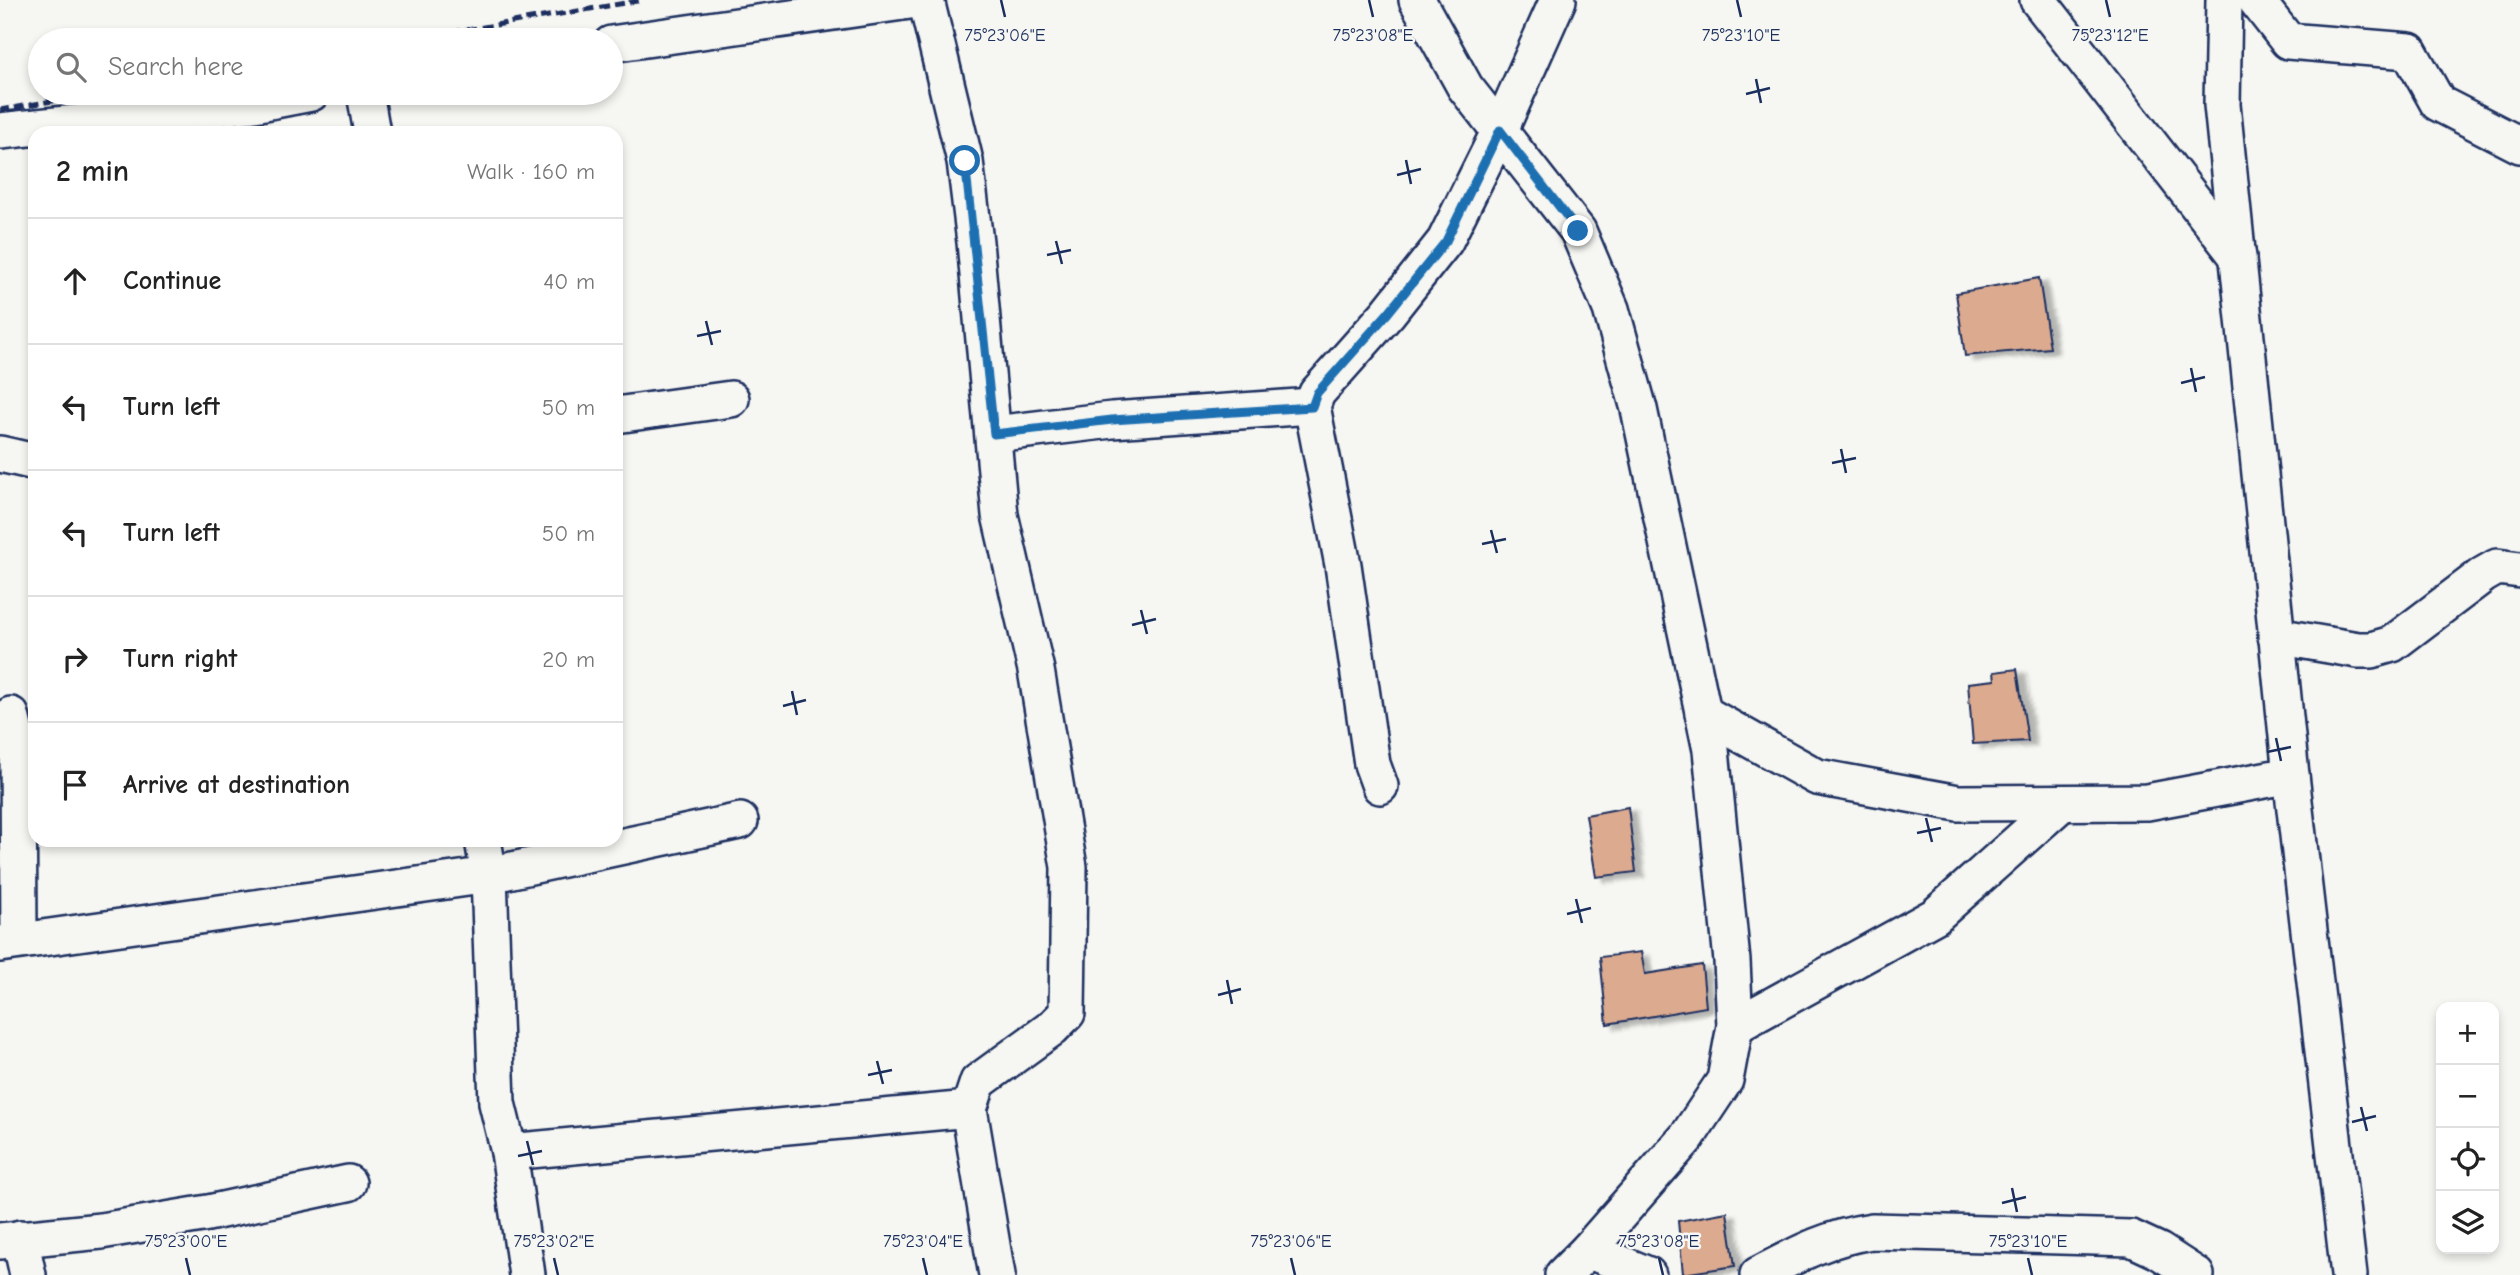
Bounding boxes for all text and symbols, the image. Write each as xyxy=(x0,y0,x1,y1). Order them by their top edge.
text: 75°23'06"E xyxy=(964,25,1046,46)
text: 75°23'08"E xyxy=(1333,25,1414,46)
text: 75°23'10"E xyxy=(1702,25,1780,46)
text: 75°23'12"E xyxy=(2071,25,2149,46)
search box xyxy=(28,28,623,105)
icon: search xyxy=(52,48,90,86)
text: Search here xyxy=(108,52,243,82)
route start xyxy=(949,145,980,176)
text: 2 min xyxy=(56,154,129,189)
text: Walk · 160 m xyxy=(467,158,595,185)
route end xyxy=(1562,215,1593,246)
icon: ahead xyxy=(56,262,94,300)
text: Continue xyxy=(123,266,221,296)
text: 40 m xyxy=(543,268,595,295)
icon: left xyxy=(56,388,94,426)
text: Turn left xyxy=(123,392,220,422)
text: 50 m xyxy=(542,394,595,421)
icon: left xyxy=(56,514,94,552)
text: Turn left xyxy=(123,518,220,548)
text: 50 m xyxy=(542,520,595,547)
icon: right xyxy=(56,640,94,678)
text: Turn right xyxy=(123,644,237,674)
text: 20 m xyxy=(542,646,595,673)
icon: arrive xyxy=(56,766,94,804)
text: Arrive at destination xyxy=(123,770,350,800)
map controls xyxy=(2436,1002,2499,1254)
button: + xyxy=(2436,1002,2499,1065)
button: − xyxy=(2436,1065,2499,1128)
button: locate xyxy=(2436,1128,2499,1191)
button: layers xyxy=(2436,1191,2499,1254)
text: 75°23'00"E xyxy=(145,1231,227,1252)
text: 75°23'02"E xyxy=(514,1231,595,1252)
text: 75°23'04"E xyxy=(883,1231,963,1252)
text: 75°23'06"E xyxy=(1250,1231,1332,1252)
text: 75°23'08"E xyxy=(1619,1231,1700,1252)
text: 75°23'10"E xyxy=(1989,1231,2067,1252)

